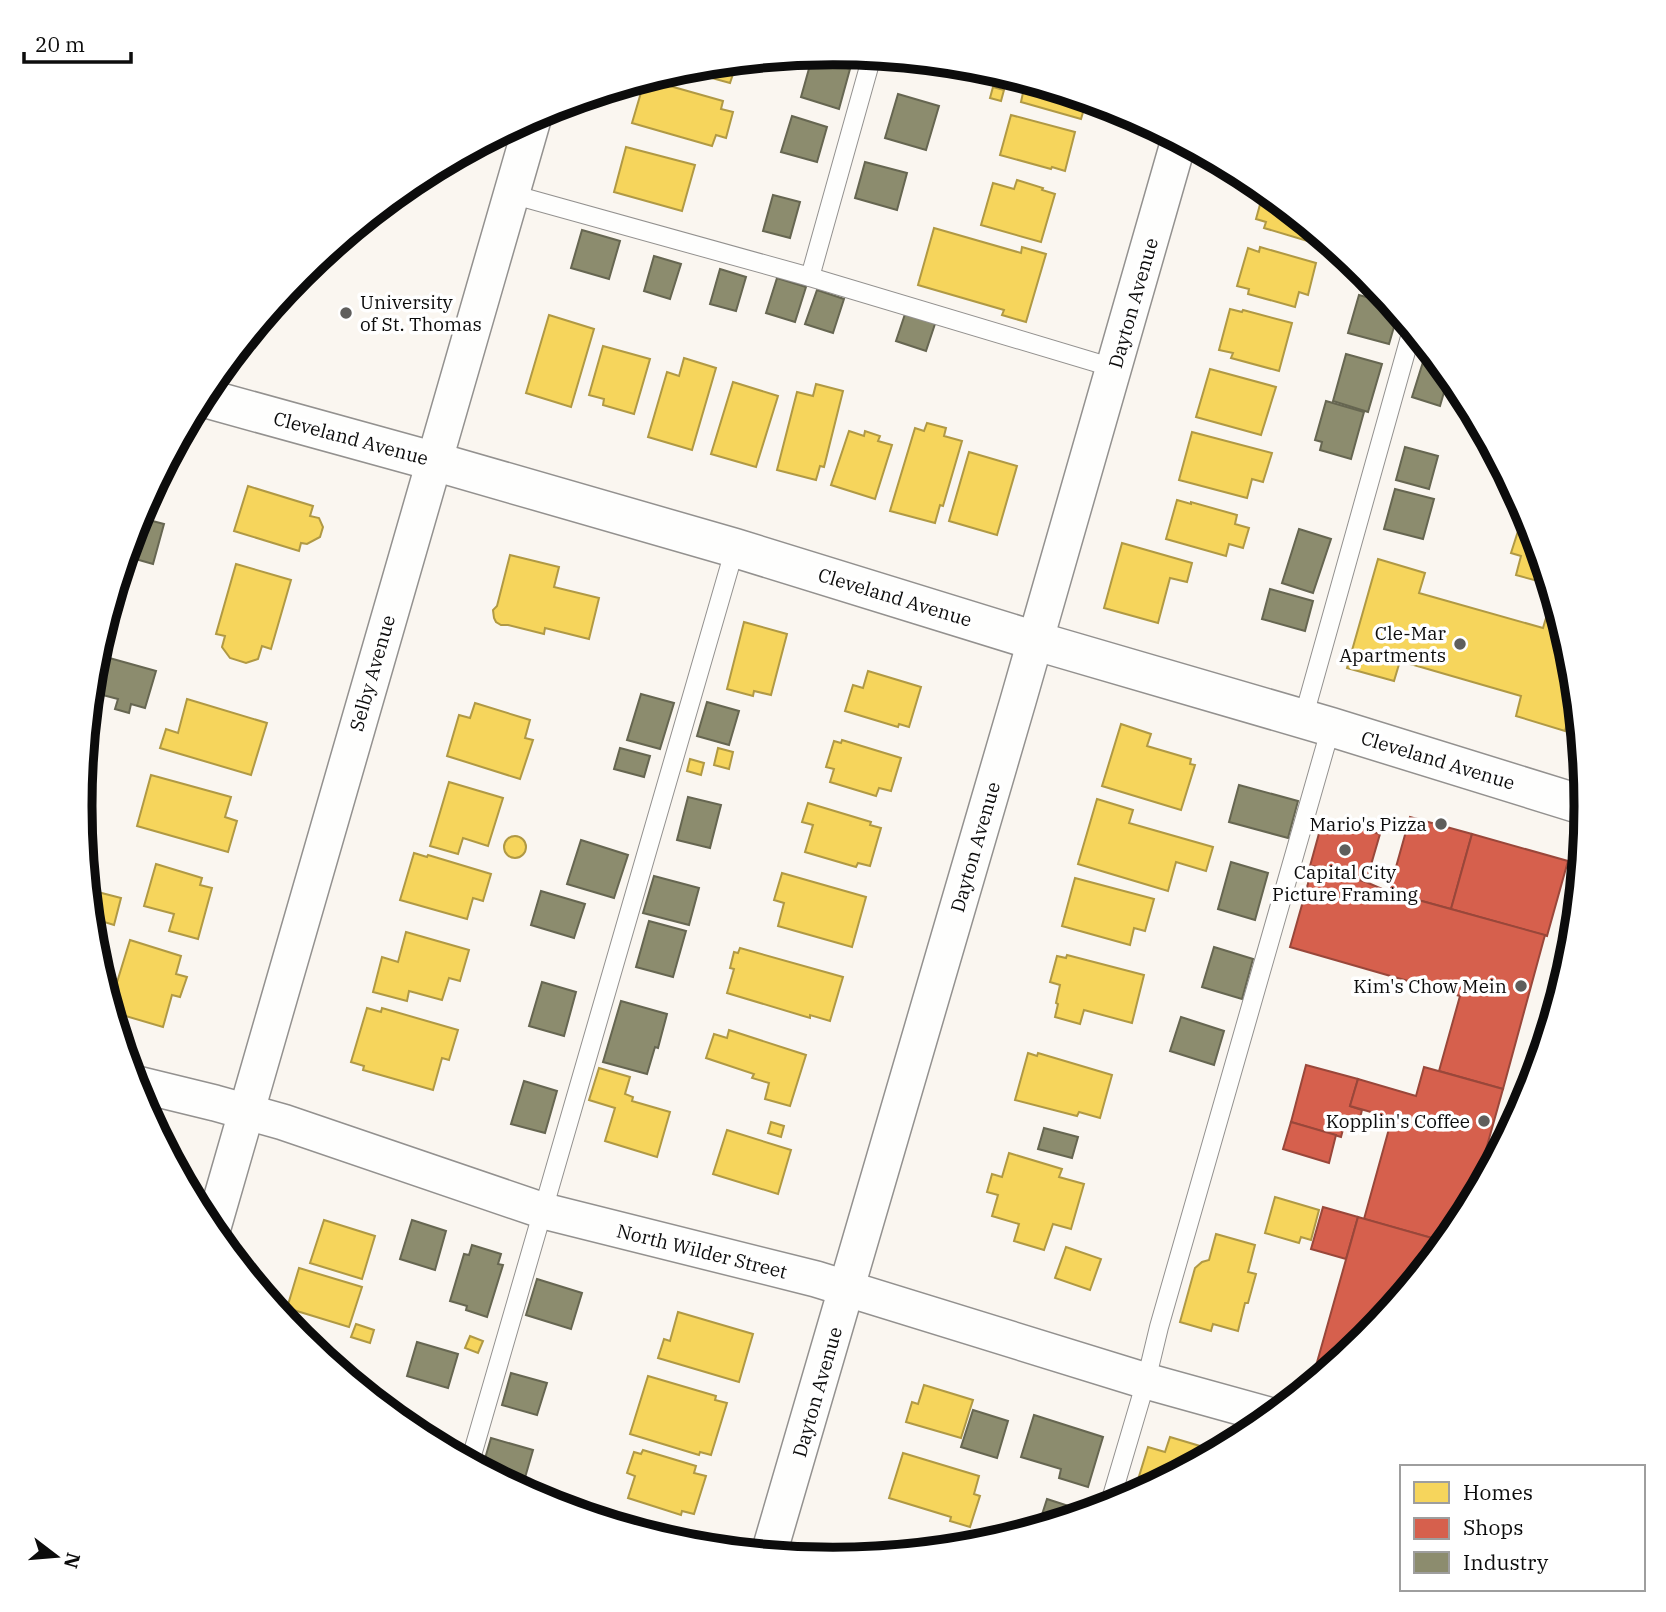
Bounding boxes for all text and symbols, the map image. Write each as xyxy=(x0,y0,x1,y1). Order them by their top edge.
scale bar xyxy=(24,21,131,65)
text: 20 m xyxy=(35,30,85,58)
street label: Dayton Avenue xyxy=(1103,235,1163,371)
place label: University of St. Thomas xyxy=(360,290,482,336)
marker: University of St. Thomas xyxy=(338,305,354,321)
street label: Cleveland Avenue xyxy=(271,406,431,470)
street label: Cleveland Avenue xyxy=(815,562,975,632)
street label: Selby Avenue xyxy=(344,612,400,734)
place label: Cle-Mar Apartments xyxy=(1339,621,1447,667)
marker: Cle-Mar Apartments xyxy=(1452,636,1468,652)
street label: Cleveland Avenue xyxy=(1358,725,1518,795)
street label: Dayton Avenue xyxy=(945,779,1005,915)
place label: Mario's Pizza xyxy=(1310,812,1427,836)
marker: Mario's Pizza xyxy=(1433,816,1449,832)
marker: Capital City Picture Framing xyxy=(1337,842,1353,858)
place label: Capital City Picture Framing xyxy=(1272,860,1419,906)
place label: Kim's Chow Mein xyxy=(1353,974,1507,998)
marker: Kim's Chow Mein xyxy=(1513,978,1529,994)
place label: Kopplin's Coffee xyxy=(1326,1109,1470,1133)
marker: Kopplin's Coffee xyxy=(1476,1113,1492,1129)
street label: North Wilder Street xyxy=(614,1218,790,1284)
street label: Dayton Avenue xyxy=(787,1324,847,1460)
legend xyxy=(1400,1465,1645,1591)
text: Homes xyxy=(1463,1478,1533,1506)
text: Shops xyxy=(1463,1513,1523,1541)
north arrow xyxy=(21,1521,91,1591)
text: Industry xyxy=(1463,1548,1549,1576)
text: N xyxy=(59,1550,86,1571)

